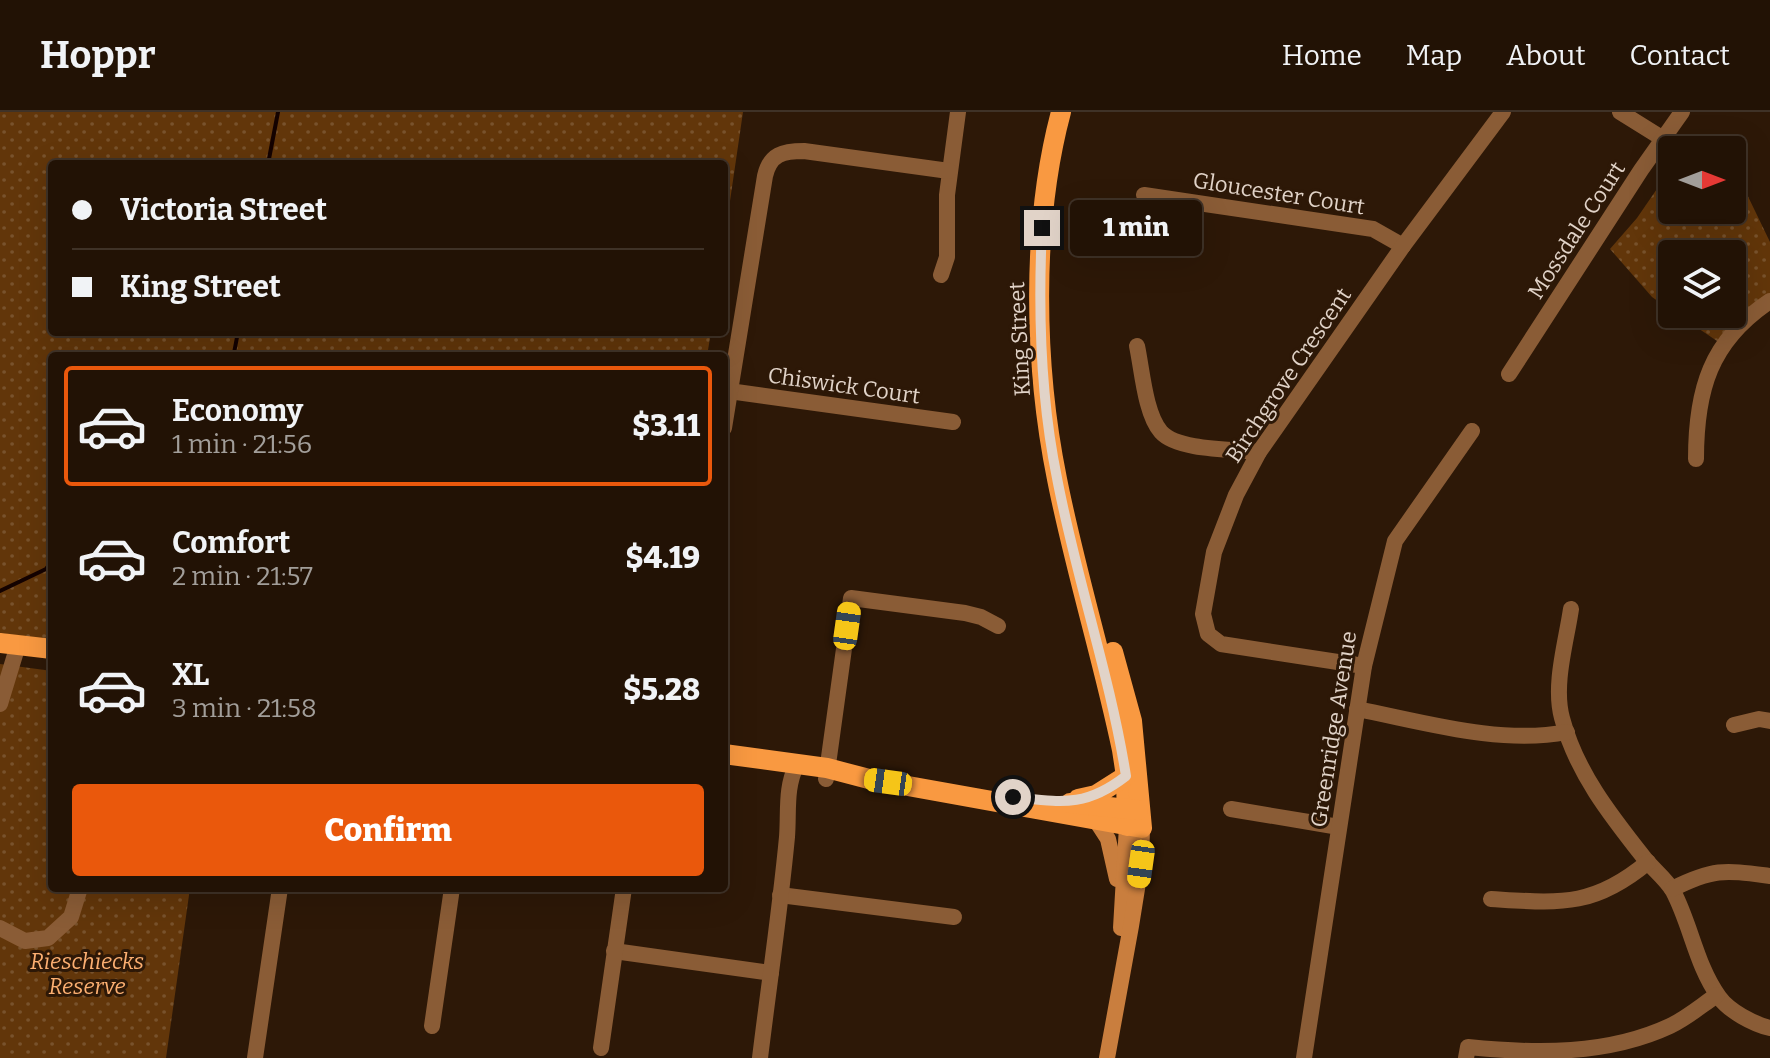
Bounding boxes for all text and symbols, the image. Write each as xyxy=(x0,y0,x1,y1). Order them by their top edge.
text: Hoppr xyxy=(40,32,156,78)
text: Home xyxy=(1282,39,1362,72)
text: Map xyxy=(1406,39,1462,72)
text: About xyxy=(1506,39,1586,72)
text: Contact xyxy=(1630,39,1730,72)
north arrow xyxy=(1658,136,1746,224)
map controls xyxy=(1658,136,1746,328)
street label: Mossdale Court xyxy=(1522,157,1631,304)
street label: Gloucester Court xyxy=(1191,167,1367,220)
text: Victoria Street xyxy=(120,192,327,228)
callout: 1 min xyxy=(1070,200,1202,256)
route end xyxy=(1024,210,1060,246)
text: 1 min xyxy=(1103,212,1169,243)
button: layers xyxy=(1658,240,1746,328)
text: King Street xyxy=(120,269,281,305)
street label: King Street xyxy=(1003,281,1036,397)
street label: Birchgrove Crescent xyxy=(1220,283,1357,468)
street label: Chiswick Court xyxy=(766,361,922,410)
icon: car xyxy=(76,390,148,462)
text: Economy xyxy=(172,393,303,429)
text: $3.11 xyxy=(632,408,700,444)
text: 1 min · 21:56 xyxy=(172,429,312,460)
icon: car xyxy=(76,522,148,594)
text: Comfort xyxy=(172,525,290,561)
text: $4.19 xyxy=(625,540,700,576)
text: 2 min · 21:57 xyxy=(172,561,313,592)
car xyxy=(832,601,862,651)
street label: Greenridge Avenue xyxy=(1305,629,1362,829)
icon: car xyxy=(76,654,148,726)
text: XL xyxy=(172,657,209,693)
text: $5.28 xyxy=(623,672,700,708)
text: 3 min · 21:58 xyxy=(172,693,317,724)
car xyxy=(863,767,913,797)
route start xyxy=(995,779,1031,815)
button: Confirm xyxy=(72,784,704,876)
car xyxy=(1126,839,1156,889)
park label: Rieschiecks Reserve xyxy=(30,948,144,1000)

